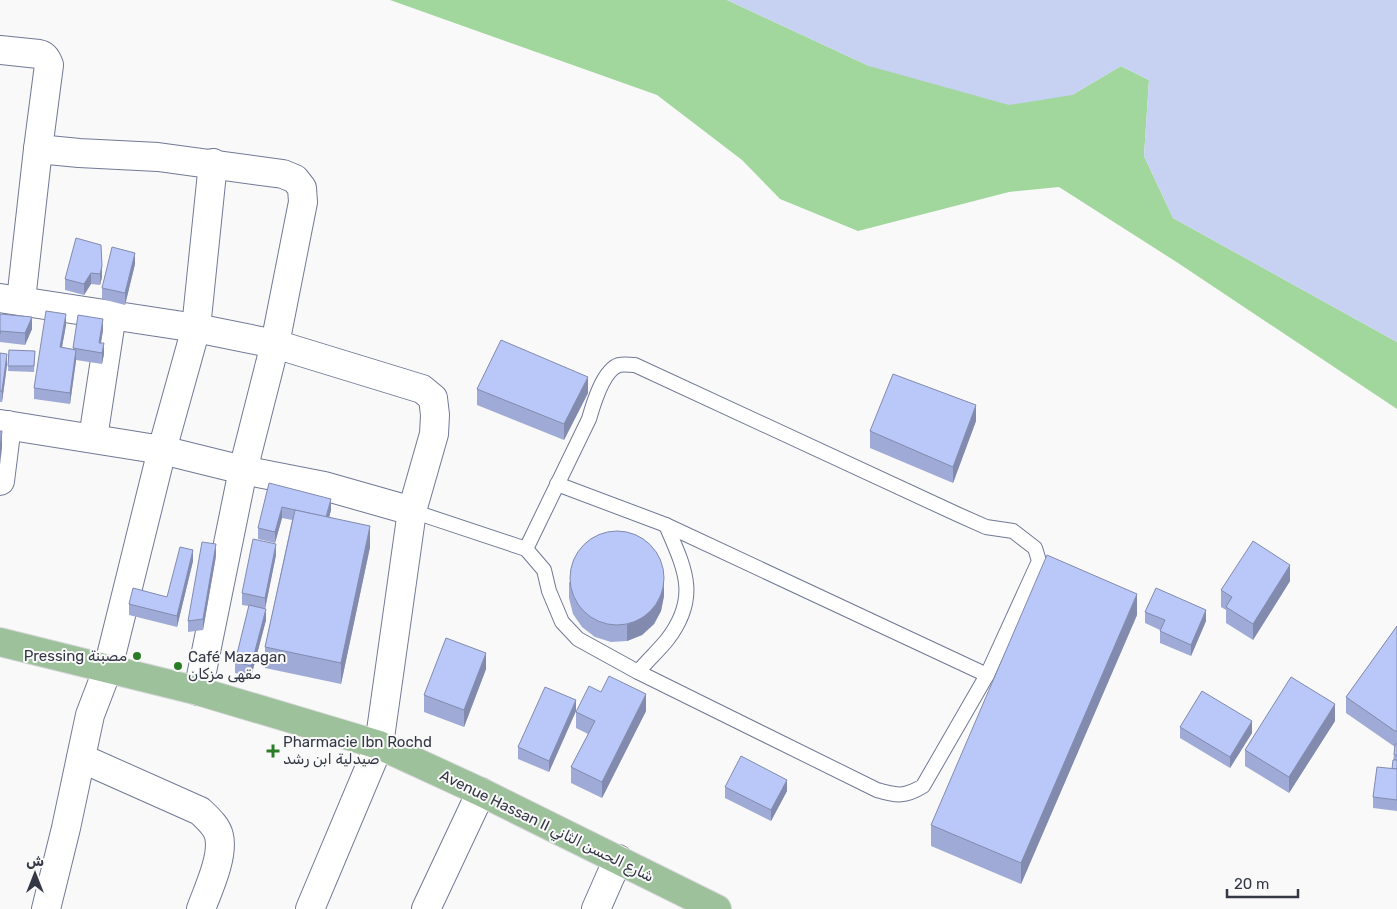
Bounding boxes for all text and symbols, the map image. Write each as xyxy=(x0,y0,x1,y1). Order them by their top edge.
place label: Pressing مصبنة xyxy=(24,647,127,665)
place label: Café Mazagan مقهى مزكان xyxy=(188,648,286,683)
marker: Pressing مصبنة xyxy=(131,650,143,662)
marker: Café Mazagan مقهى مزكان xyxy=(172,660,184,672)
place label: Pharmacie Ibn Rochd صيدلية ابن رشد xyxy=(283,733,432,768)
marker: Pharmacie Ibn Rochd صيدلية ابن رشد xyxy=(267,745,279,757)
street label: Avenue Hassan II شارع الحسن الثاني xyxy=(436,766,657,888)
north arrow xyxy=(10,849,60,899)
text: ش xyxy=(26,853,44,870)
scale bar xyxy=(1227,866,1298,898)
text: 20 m xyxy=(1234,875,1269,893)

